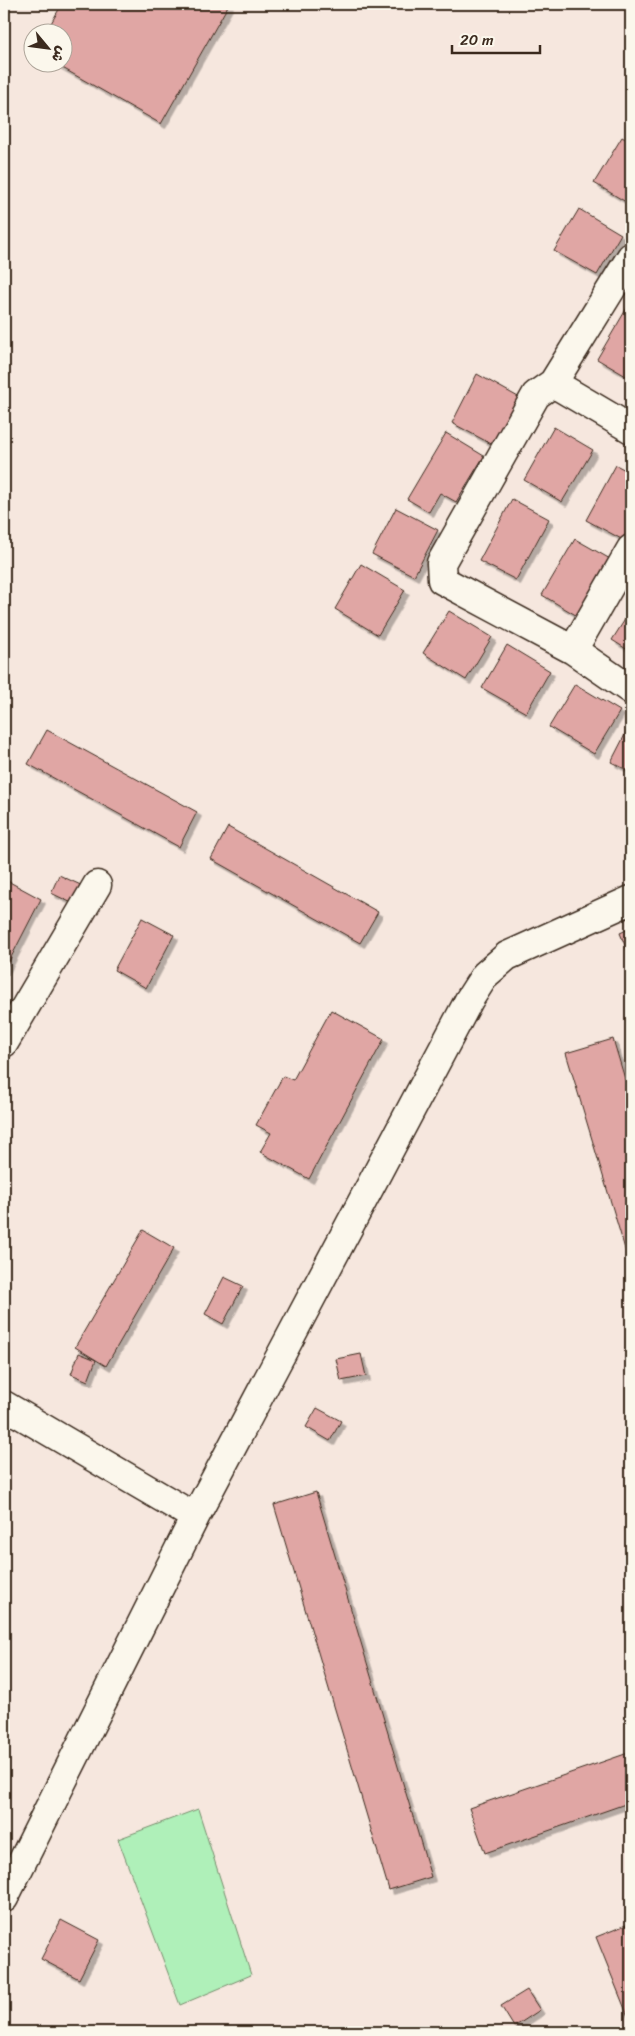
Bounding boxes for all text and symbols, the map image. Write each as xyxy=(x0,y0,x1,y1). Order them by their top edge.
north arrow xyxy=(22,22,72,72)
scale bar xyxy=(452,22,540,54)
text: 20 m xyxy=(460,27,494,53)
text: ش xyxy=(44,41,74,67)

